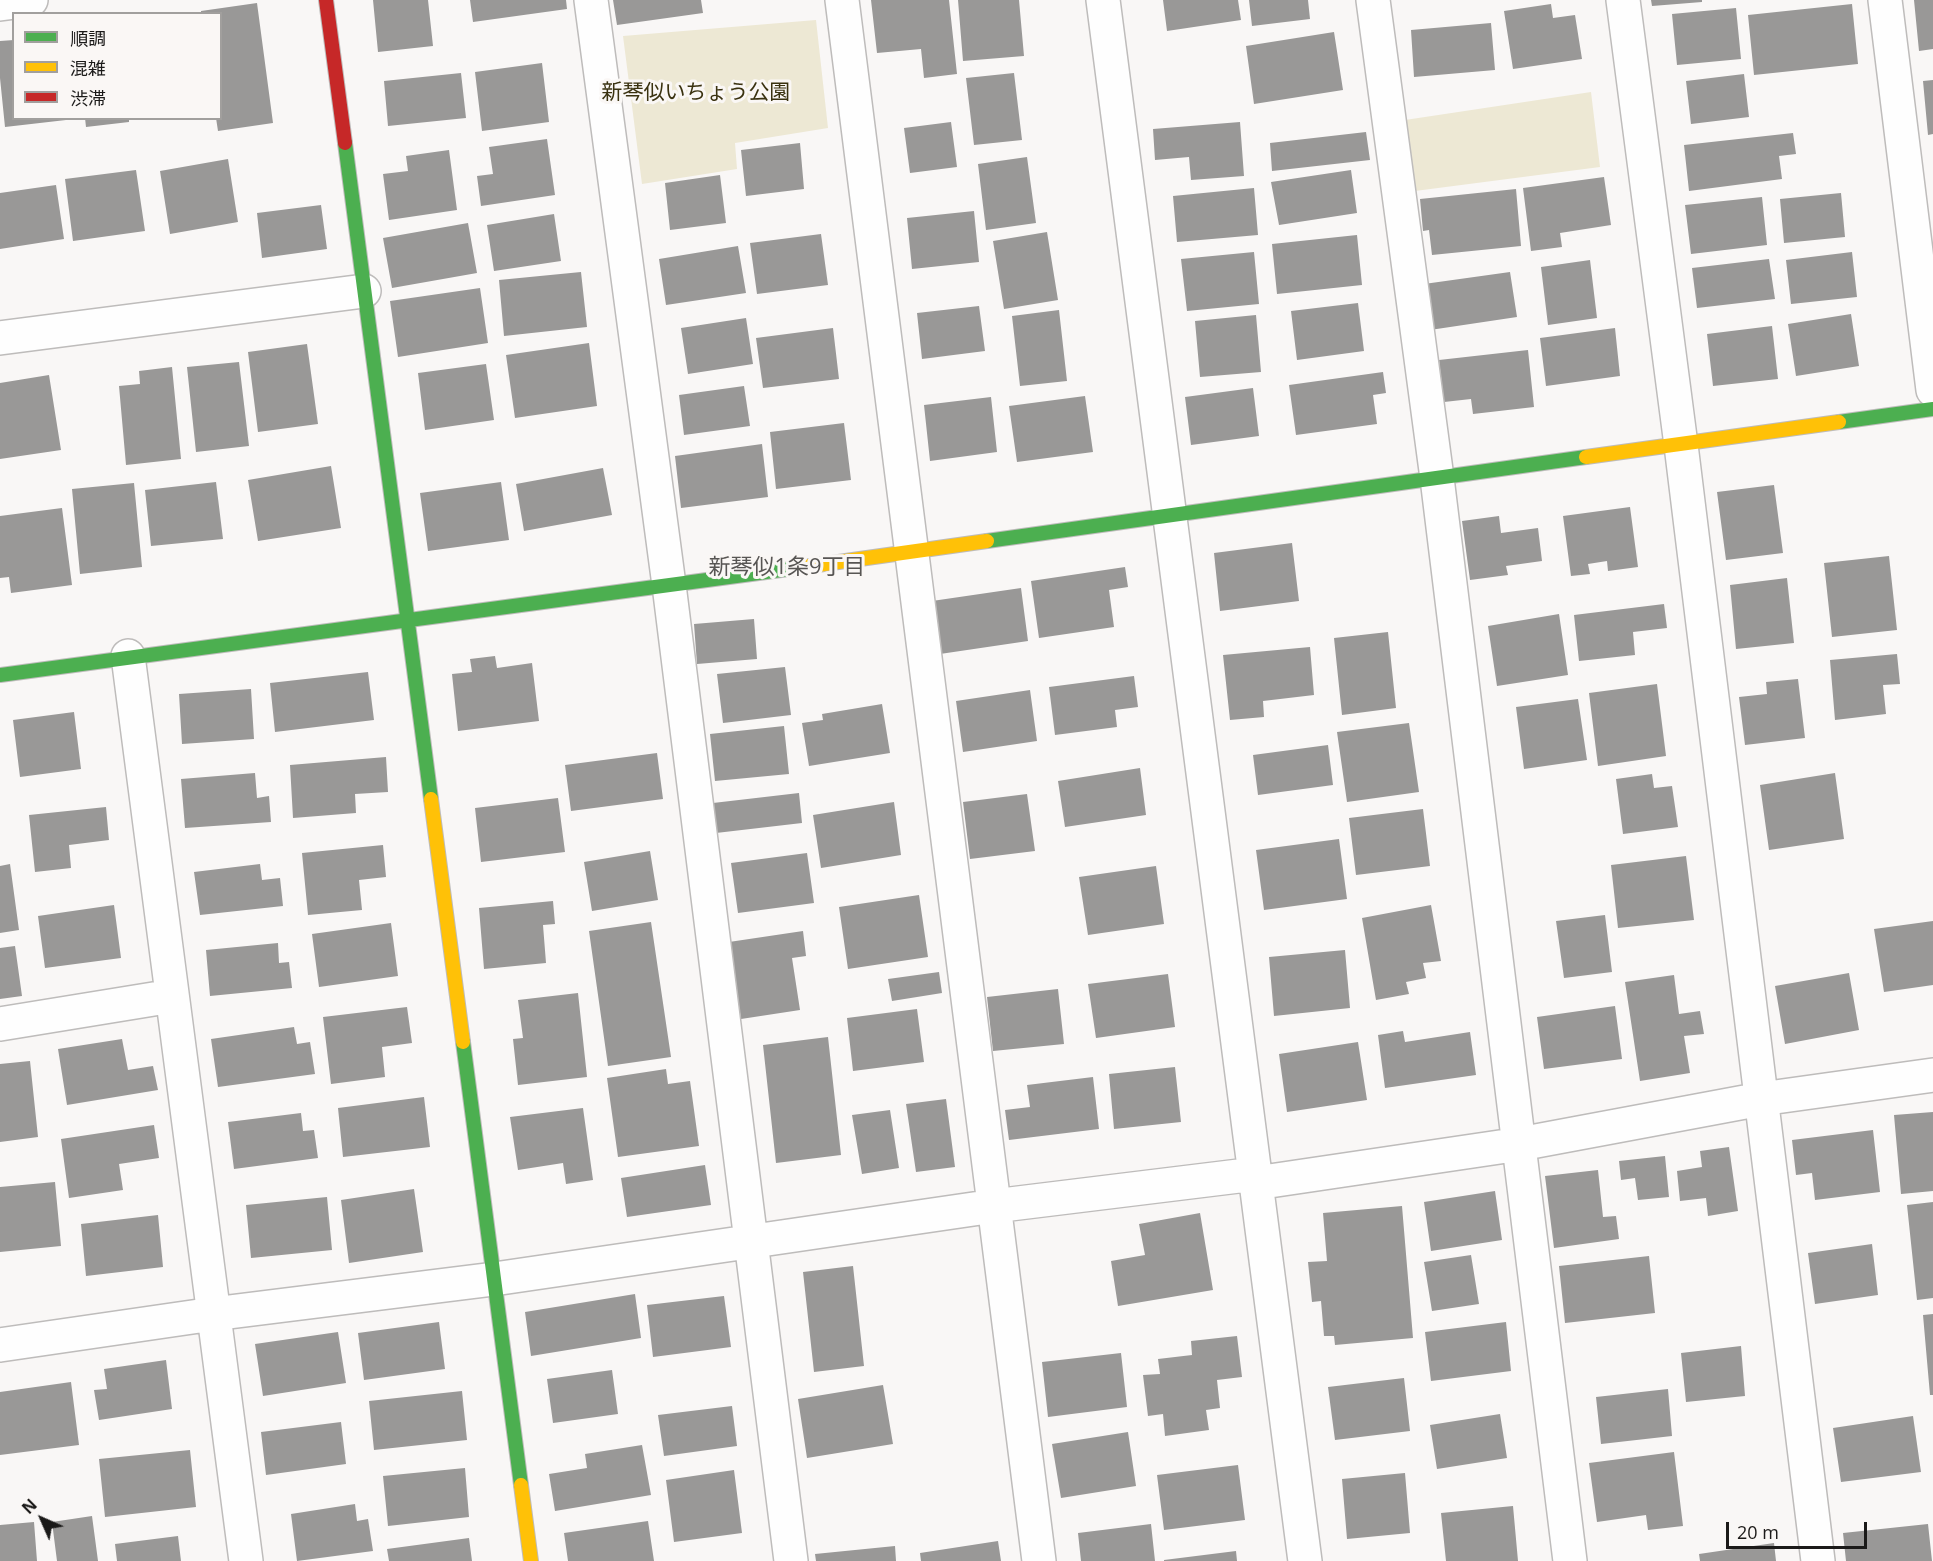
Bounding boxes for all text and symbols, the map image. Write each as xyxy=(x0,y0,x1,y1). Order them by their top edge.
legend xyxy=(12,12,222,120)
text: 順調 xyxy=(70,26,106,50)
text: 混雑 xyxy=(70,56,106,80)
park label: 新琴似いちょう公園 xyxy=(602,80,790,106)
text: 渋滞 xyxy=(70,86,106,110)
district label: 新琴似1条9丁目 xyxy=(708,555,866,581)
north arrow xyxy=(12,1489,72,1549)
text: N xyxy=(17,1494,42,1519)
scale bar xyxy=(1729,1510,1870,1548)
text: 20 m xyxy=(1737,1520,1779,1544)

